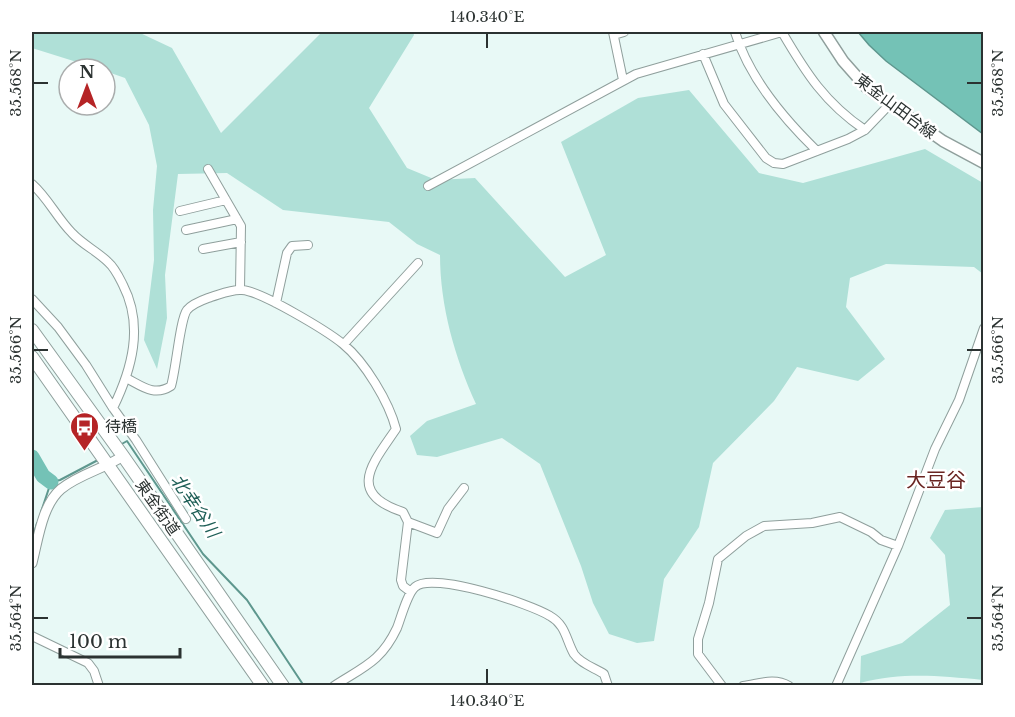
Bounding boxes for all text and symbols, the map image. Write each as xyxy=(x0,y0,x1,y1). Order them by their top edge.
text: 140.340°E xyxy=(450,7,524,26)
text: 35.568°N xyxy=(6,49,25,117)
text: 35.568°N xyxy=(988,49,1007,117)
north arrow xyxy=(57,57,117,117)
text: N xyxy=(79,62,95,82)
street label: 東金山田台線 xyxy=(852,69,940,143)
text: 35.566°N xyxy=(6,316,25,384)
text: 35.566°N xyxy=(988,316,1007,384)
bus stop icon: 待橋 xyxy=(68,410,100,452)
place label: 待橋 xyxy=(105,416,137,436)
district label: 大豆谷 xyxy=(906,468,966,492)
water label: 北幸谷川 xyxy=(166,470,225,544)
street label: 東金街道 xyxy=(131,475,185,539)
text: 35.564°N xyxy=(6,584,25,652)
text: 35.564°N xyxy=(988,584,1007,652)
scale bar xyxy=(60,621,180,659)
text: 100 m xyxy=(69,631,127,653)
text: 140.340°E xyxy=(450,691,524,710)

